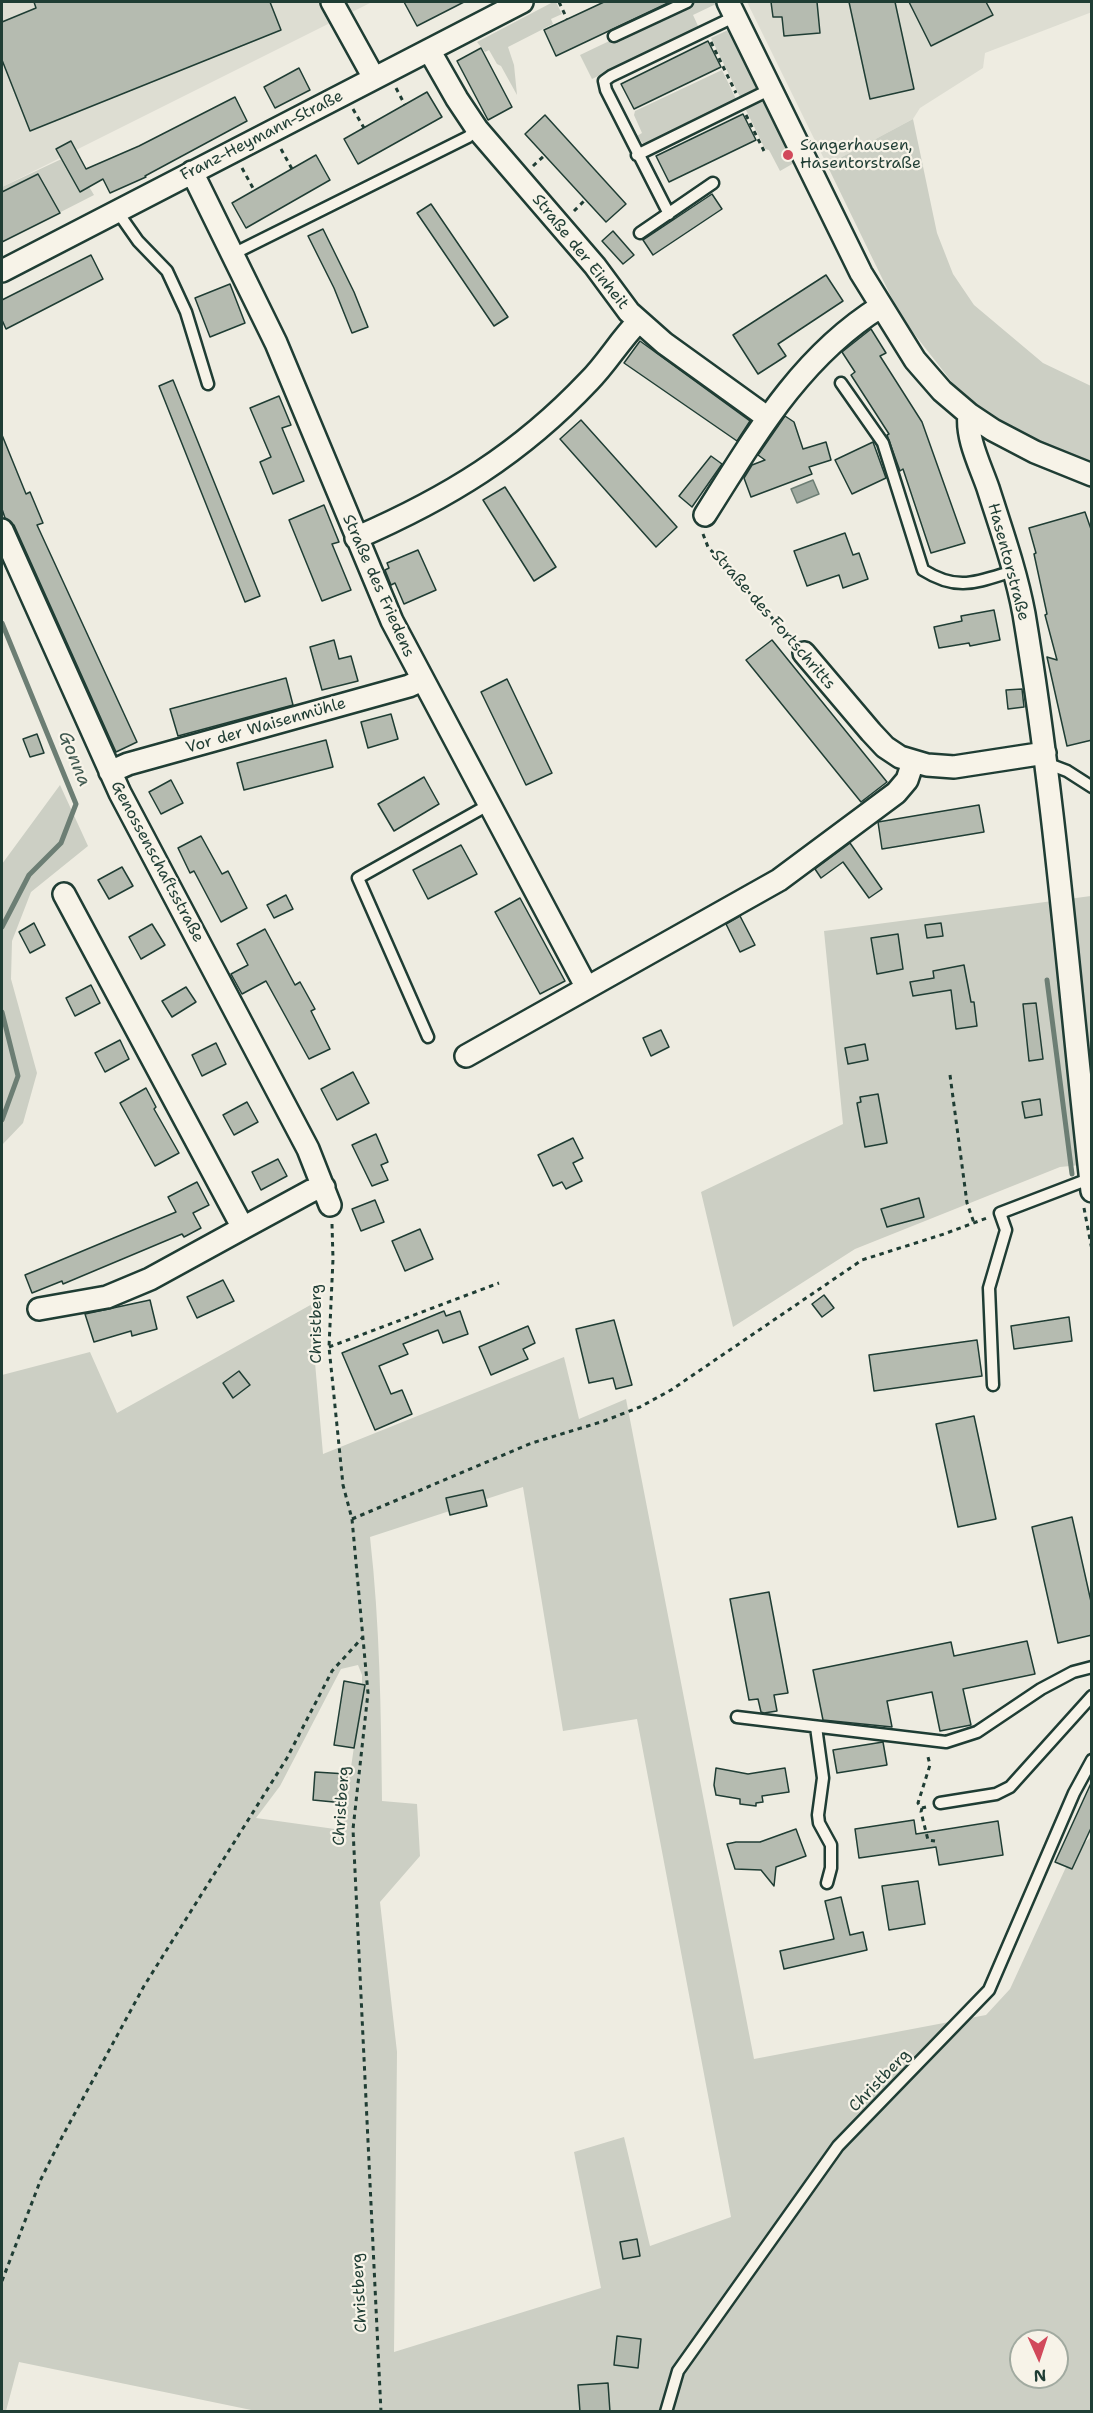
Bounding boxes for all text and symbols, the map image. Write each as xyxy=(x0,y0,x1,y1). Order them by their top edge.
street label: Franz-Heymann-Straße xyxy=(177,87,347,185)
place label: Sangerhausen, Hasentorstraße xyxy=(800,136,921,174)
marker: Sangerhausen, Hasentorstraße xyxy=(781,148,795,162)
street label: Straße der Einheit xyxy=(528,191,632,313)
street label: Hasentorstraße xyxy=(983,501,1033,623)
street label: Straße des Friedens xyxy=(338,512,418,660)
street label: Straße des Fortschritts xyxy=(707,546,839,694)
street label: Vor der Waisenmühle xyxy=(184,694,348,758)
water label: Gonna xyxy=(53,728,95,790)
street label: Genossenschaftsstraße xyxy=(106,778,208,946)
street label: Christberg xyxy=(307,1284,327,1364)
street label: Christberg xyxy=(330,1766,354,1846)
street label: Christberg xyxy=(845,2046,915,2116)
street label: Christberg xyxy=(348,2253,372,2333)
north arrow xyxy=(1009,2329,1069,2389)
text: N xyxy=(1033,2365,1047,2386)

